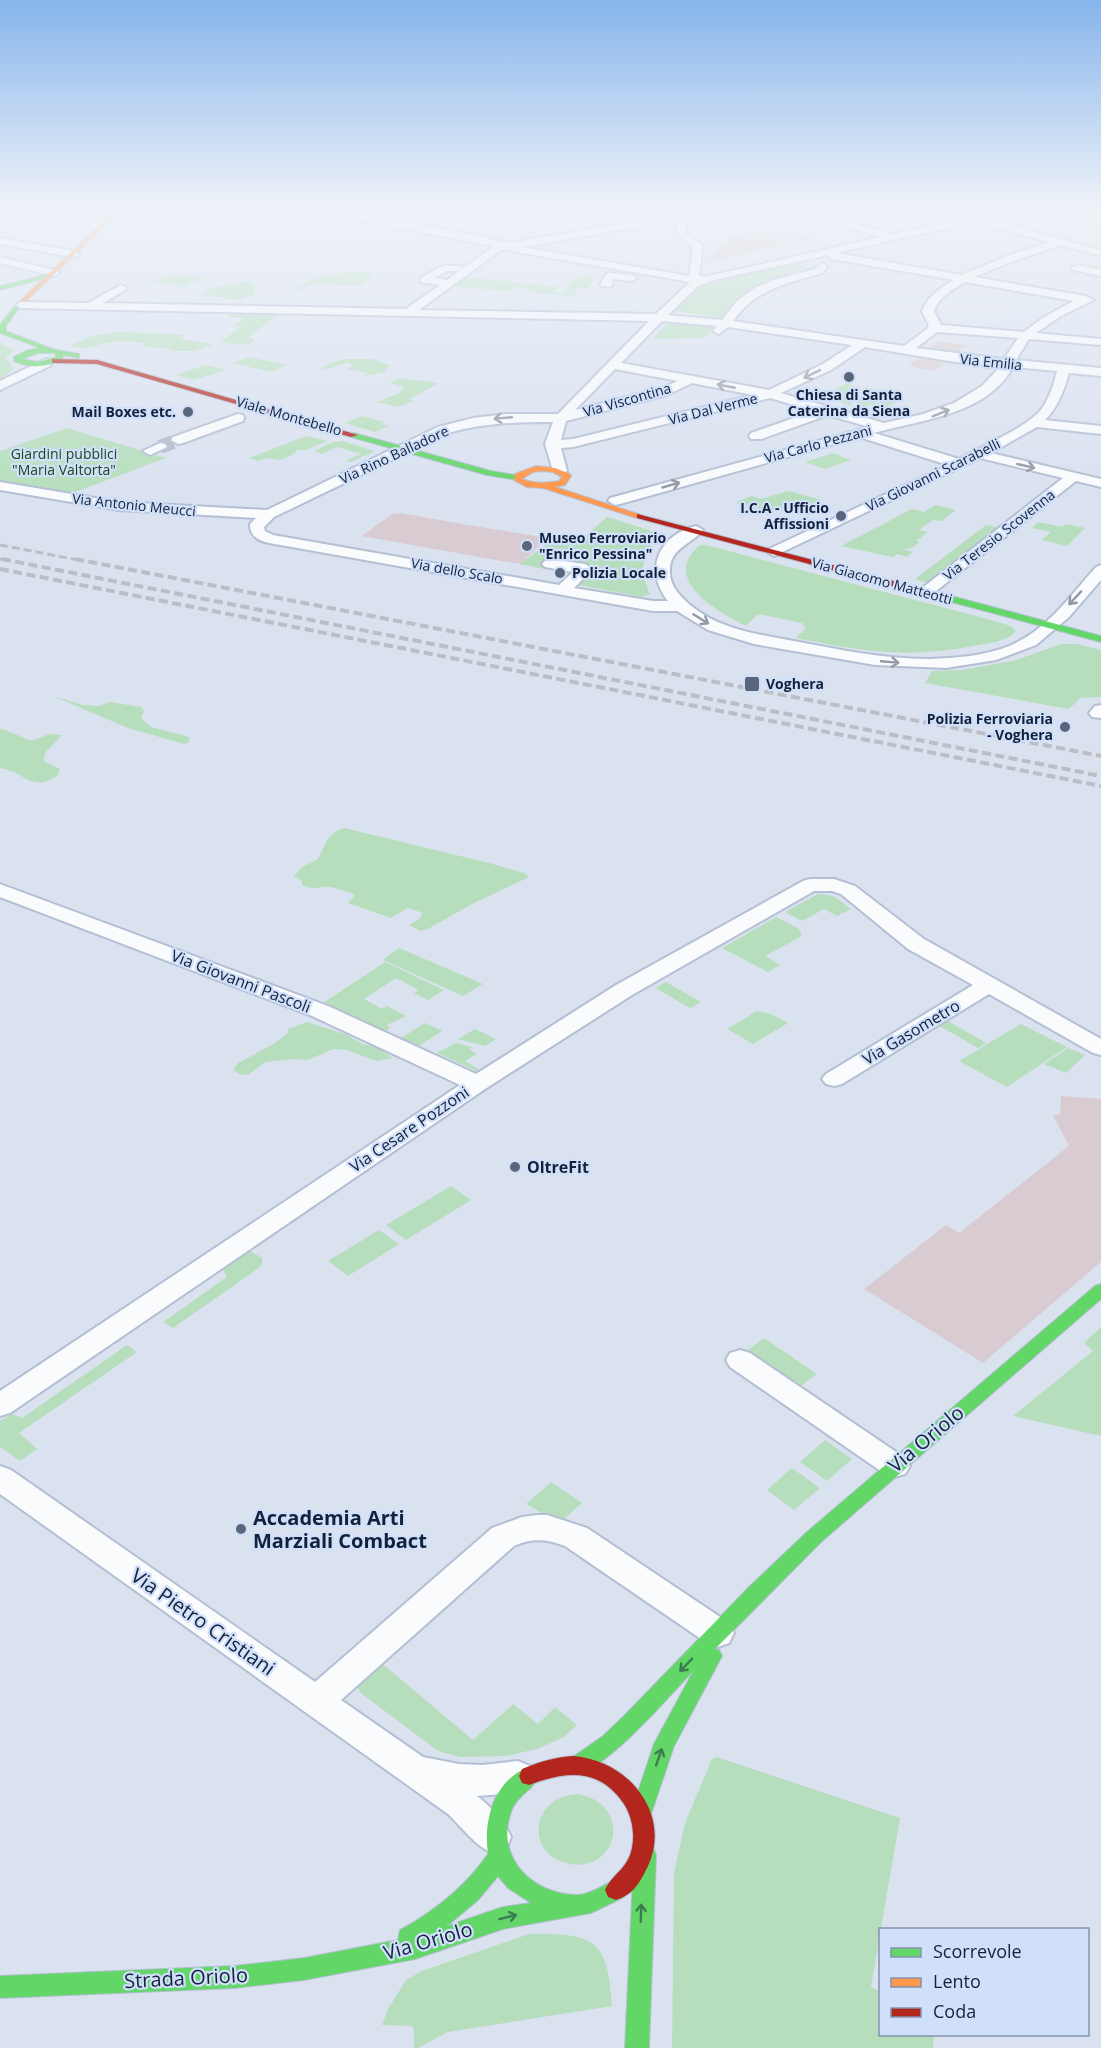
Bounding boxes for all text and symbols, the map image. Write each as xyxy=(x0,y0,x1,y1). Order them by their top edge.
street label: Via Emilia xyxy=(959,349,1023,374)
one-way arrow xyxy=(804,369,822,380)
marker: Chiesa di Santa Caterina da Siena xyxy=(842,370,856,384)
street label: Via Viscontina xyxy=(581,378,673,421)
one-way arrow xyxy=(717,380,737,391)
place label: Chiesa di Santa Caterina da Siena xyxy=(788,385,910,420)
street label: Via Dal Verme xyxy=(666,388,760,429)
street label: Viale Montebello xyxy=(234,391,344,440)
place label: Mail Boxes etc. xyxy=(72,402,176,421)
marker: Mail Boxes etc. xyxy=(181,405,195,419)
one-way arrow xyxy=(931,407,949,418)
one-way arrow xyxy=(493,413,513,424)
street label: Via Carlo Pezzani xyxy=(762,420,874,467)
street label: Via Rino Balladore xyxy=(336,421,452,488)
street label: Via Giovanni Scarabelli xyxy=(862,434,1003,515)
park label: Giardini pubblici "Maria Valtorta" xyxy=(11,444,117,479)
one-way arrow xyxy=(1016,460,1035,472)
one-way arrow xyxy=(661,479,680,490)
street label: Via Teresio Scovenna xyxy=(939,485,1059,584)
street label: Via Antonio Meucci xyxy=(71,489,197,520)
place label: I.C.A - Ufficio Affissioni xyxy=(740,498,829,533)
marker: I.C.A - Ufficio Affissioni xyxy=(834,509,848,523)
place label: Museo Ferroviario "Enrico Pessina" xyxy=(539,528,667,563)
marker: Museo Ferroviario "Enrico Pessina" xyxy=(520,539,534,553)
street label: Via dello Scalo xyxy=(410,553,505,588)
street label: Via Giacomo Matteotti xyxy=(810,553,955,608)
place label: Polizia Locale xyxy=(572,563,666,582)
marker: Polizia Locale xyxy=(553,566,567,580)
one-way arrow xyxy=(1069,590,1083,605)
one-way arrow xyxy=(693,613,710,626)
one-way arrow xyxy=(880,657,900,668)
place label: Voghera xyxy=(766,674,824,693)
marker: Voghera xyxy=(743,675,761,693)
place label: Polizia Ferroviaria - Voghera xyxy=(927,709,1053,744)
marker: Polizia Ferroviaria - Voghera xyxy=(1058,720,1072,734)
street label: Via Giovanni Pascoli xyxy=(168,944,314,1018)
street label: Via Gasometro xyxy=(858,994,964,1070)
street label: Via Cesare Pozzoni xyxy=(345,1081,473,1177)
place label: OltreFit xyxy=(527,1156,589,1178)
marker: OltreFit xyxy=(508,1160,522,1174)
street label: Via Oriolo xyxy=(882,1399,969,1478)
place label: Accademia Arti Marziali Combact xyxy=(253,1504,427,1554)
marker: Accademia Arti Marziali Combact xyxy=(234,1522,248,1536)
street label: Via Pietro Cristiani xyxy=(126,1562,281,1681)
one-way arrow xyxy=(679,1658,693,1673)
one-way arrow xyxy=(655,1749,666,1767)
one-way arrow xyxy=(635,1903,647,1923)
one-way arrow xyxy=(498,1911,517,1923)
street label: Via Oriolo xyxy=(380,1915,475,1966)
legend xyxy=(879,1928,1089,2036)
text: Scorrevole xyxy=(933,1939,1022,1963)
street label: Strada Oriolo xyxy=(123,1961,249,1994)
text: Lento xyxy=(933,1969,981,1993)
text: Coda xyxy=(933,1999,976,2023)

